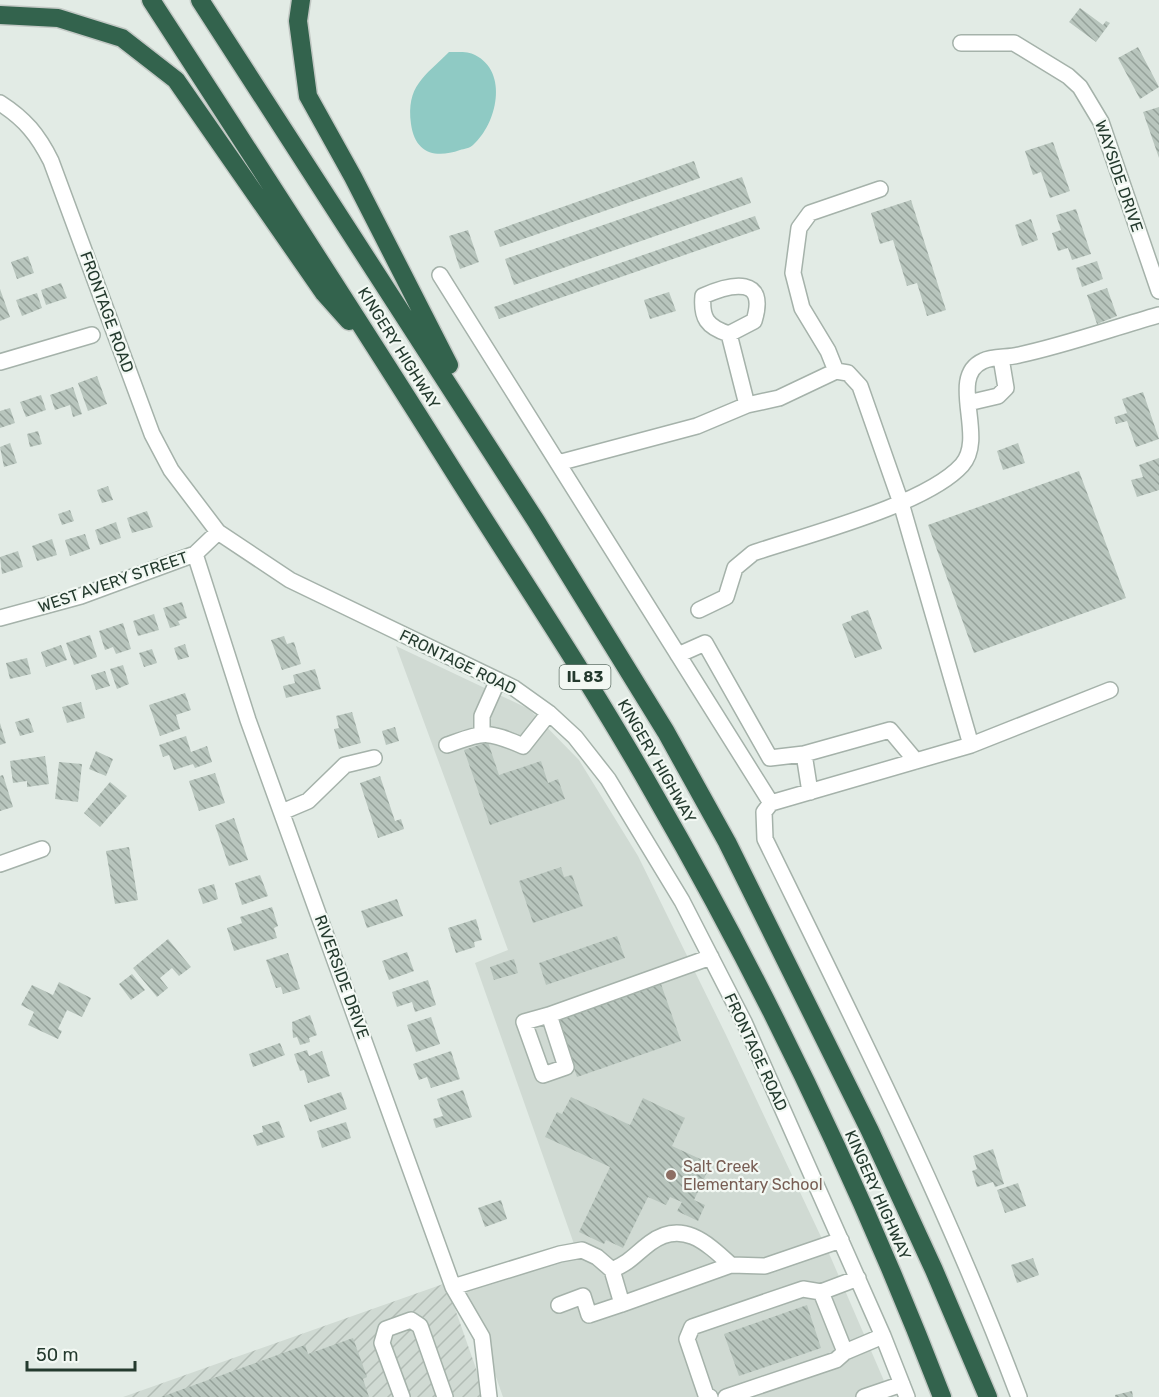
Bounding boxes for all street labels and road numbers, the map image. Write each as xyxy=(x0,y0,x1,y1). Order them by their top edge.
street label: WAYSIDE DRIVE xyxy=(1091,118,1147,234)
street label: FRONTAGE ROAD xyxy=(76,249,138,375)
street label: KINGERY HIGHWAY xyxy=(354,284,444,412)
street label: WEST AVERY STREET xyxy=(36,547,190,617)
street label: FRONTAGE ROAD xyxy=(396,625,520,699)
road number: IL 83 xyxy=(560,665,610,689)
street label: KINGERY HIGHWAY xyxy=(614,696,700,826)
street label: RIVERSIDE DRIVE xyxy=(311,912,373,1042)
street label: FRONTAGE ROAD xyxy=(720,990,792,1114)
street label: KINGERY HIGHWAY xyxy=(841,1127,915,1263)

